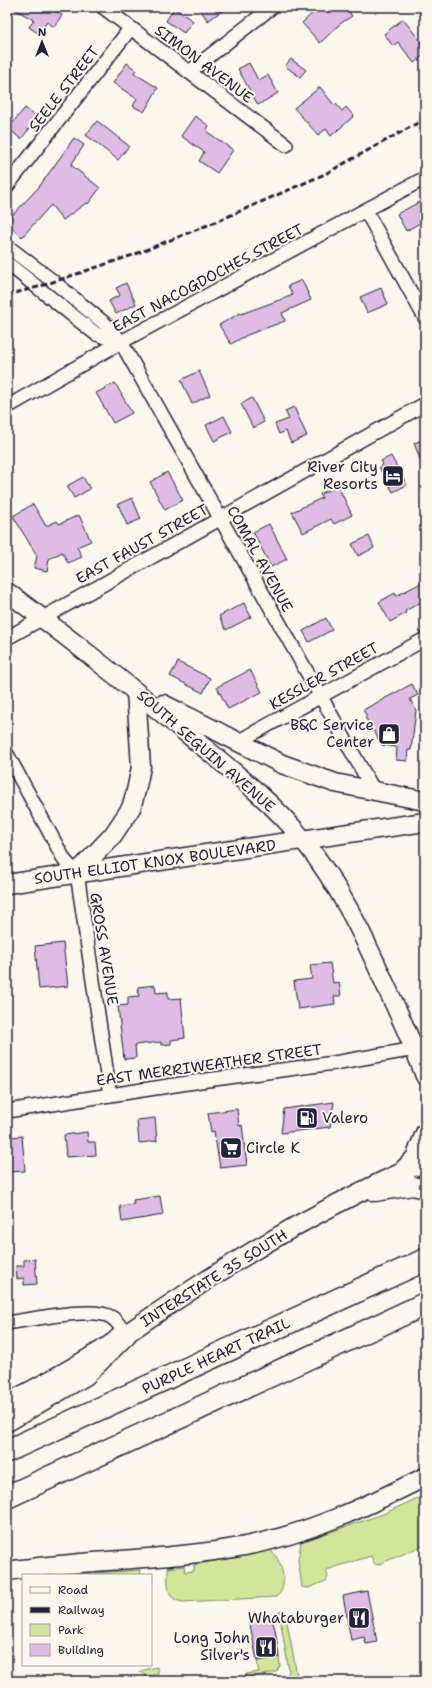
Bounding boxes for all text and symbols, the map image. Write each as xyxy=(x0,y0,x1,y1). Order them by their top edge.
street label: SIMON AVENUE xyxy=(151,20,257,108)
north arrow xyxy=(22,22,62,62)
text: N xyxy=(38,25,47,40)
street label: SEELE STREET xyxy=(24,42,104,136)
street label: EAST NACOGDOCHES STREET xyxy=(109,219,307,337)
place label: River City Resorts xyxy=(307,457,378,494)
hotel icon: River City Resorts xyxy=(380,463,406,489)
street label: EAST FAUST STREET xyxy=(72,499,212,589)
street label: COMAL AVENUE xyxy=(222,502,298,616)
street label: KESSLER STREET xyxy=(266,638,382,714)
street label: SOUTH SEGUIN AVENUE xyxy=(133,685,279,817)
place label: B&C Service Center xyxy=(290,715,374,752)
shop icon: B&C Service Center xyxy=(376,721,402,747)
street label: SOUTH ELLIOT KNOX BOULEVARD xyxy=(33,835,277,889)
street label: GROSS AVENUE xyxy=(85,891,123,1007)
street label: EAST MERRIWEATHER STREET xyxy=(95,1039,323,1091)
fuel station icon: Valero xyxy=(294,1105,320,1131)
place label: Valero xyxy=(322,1108,368,1128)
supermarket icon: Circle K xyxy=(218,1135,244,1161)
place label: Circle K xyxy=(246,1138,301,1158)
street label: INTERSTATE 35 SOUTH xyxy=(137,1225,291,1331)
street label: PURPLE HEART TRAIL xyxy=(139,1313,293,1399)
legend xyxy=(22,1574,152,1666)
text: Road xyxy=(58,1582,89,1598)
text: Railway xyxy=(58,1602,105,1618)
restaurant icon: Whataburger xyxy=(346,1605,372,1631)
place label: Whataburger xyxy=(248,1608,344,1628)
text: Park xyxy=(58,1622,84,1638)
place label: Long John Silver's xyxy=(173,1628,250,1665)
restaurant icon: Long John Silver's xyxy=(253,1634,279,1660)
text: Building xyxy=(58,1642,104,1658)

